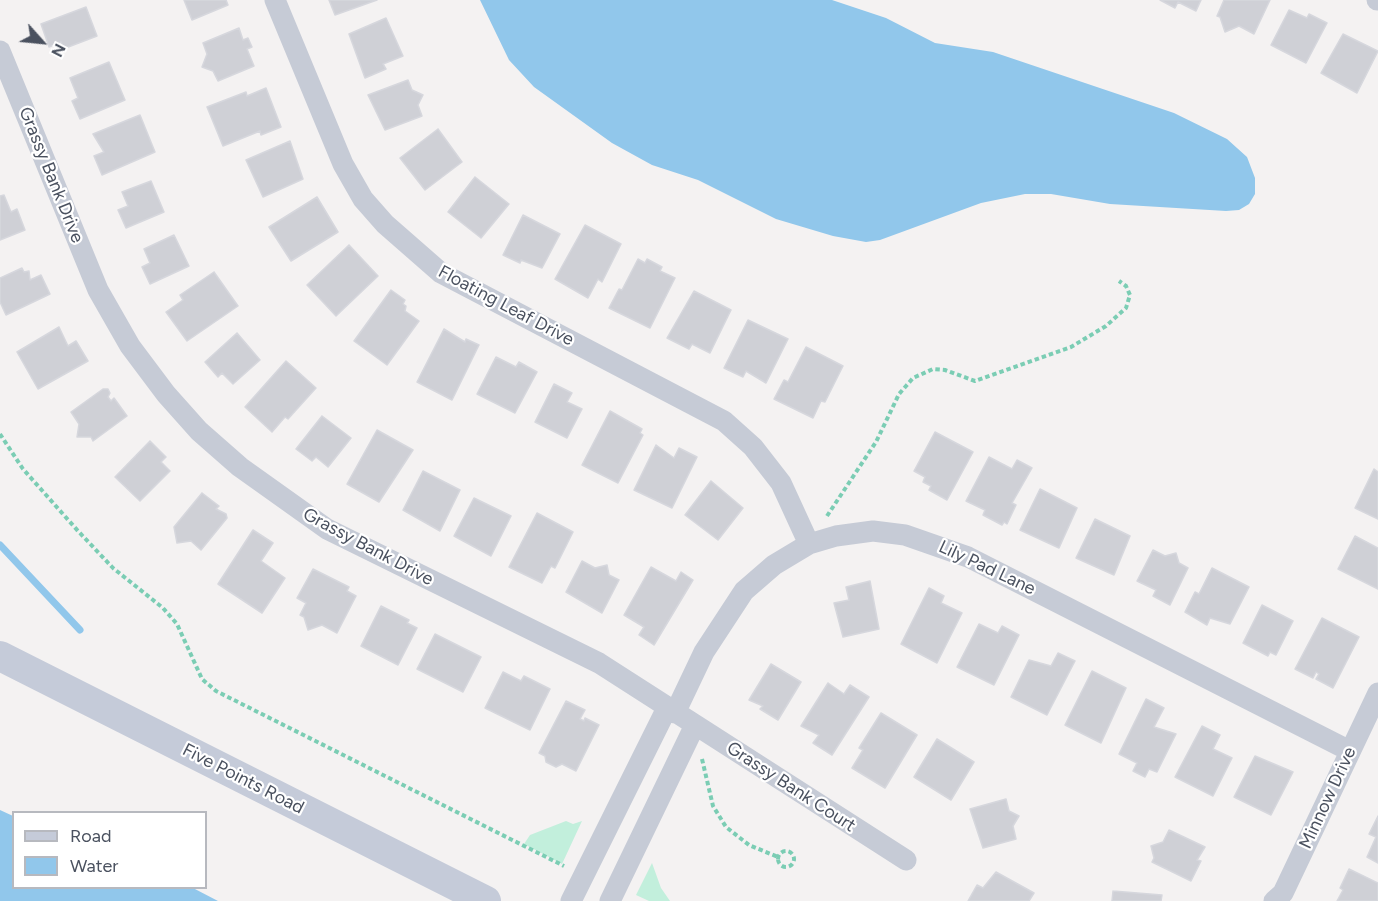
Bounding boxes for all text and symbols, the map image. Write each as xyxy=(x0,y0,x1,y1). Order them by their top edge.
north arrow xyxy=(12,12,72,72)
text: N xyxy=(47,41,70,60)
street label: Grassy Bank Drive xyxy=(14,104,88,246)
street label: Floating Leaf Drive xyxy=(435,261,577,351)
street label: Grassy Bank Drive xyxy=(299,504,437,590)
street label: Lily Pad Lane xyxy=(935,536,1039,600)
street label: Grassy Bank Court xyxy=(722,737,860,837)
street label: Five Points Road xyxy=(179,739,307,819)
street label: Minnow Drive xyxy=(1295,744,1361,852)
legend xyxy=(12,811,207,889)
text: Road xyxy=(70,825,111,847)
text: Water xyxy=(70,855,118,877)

